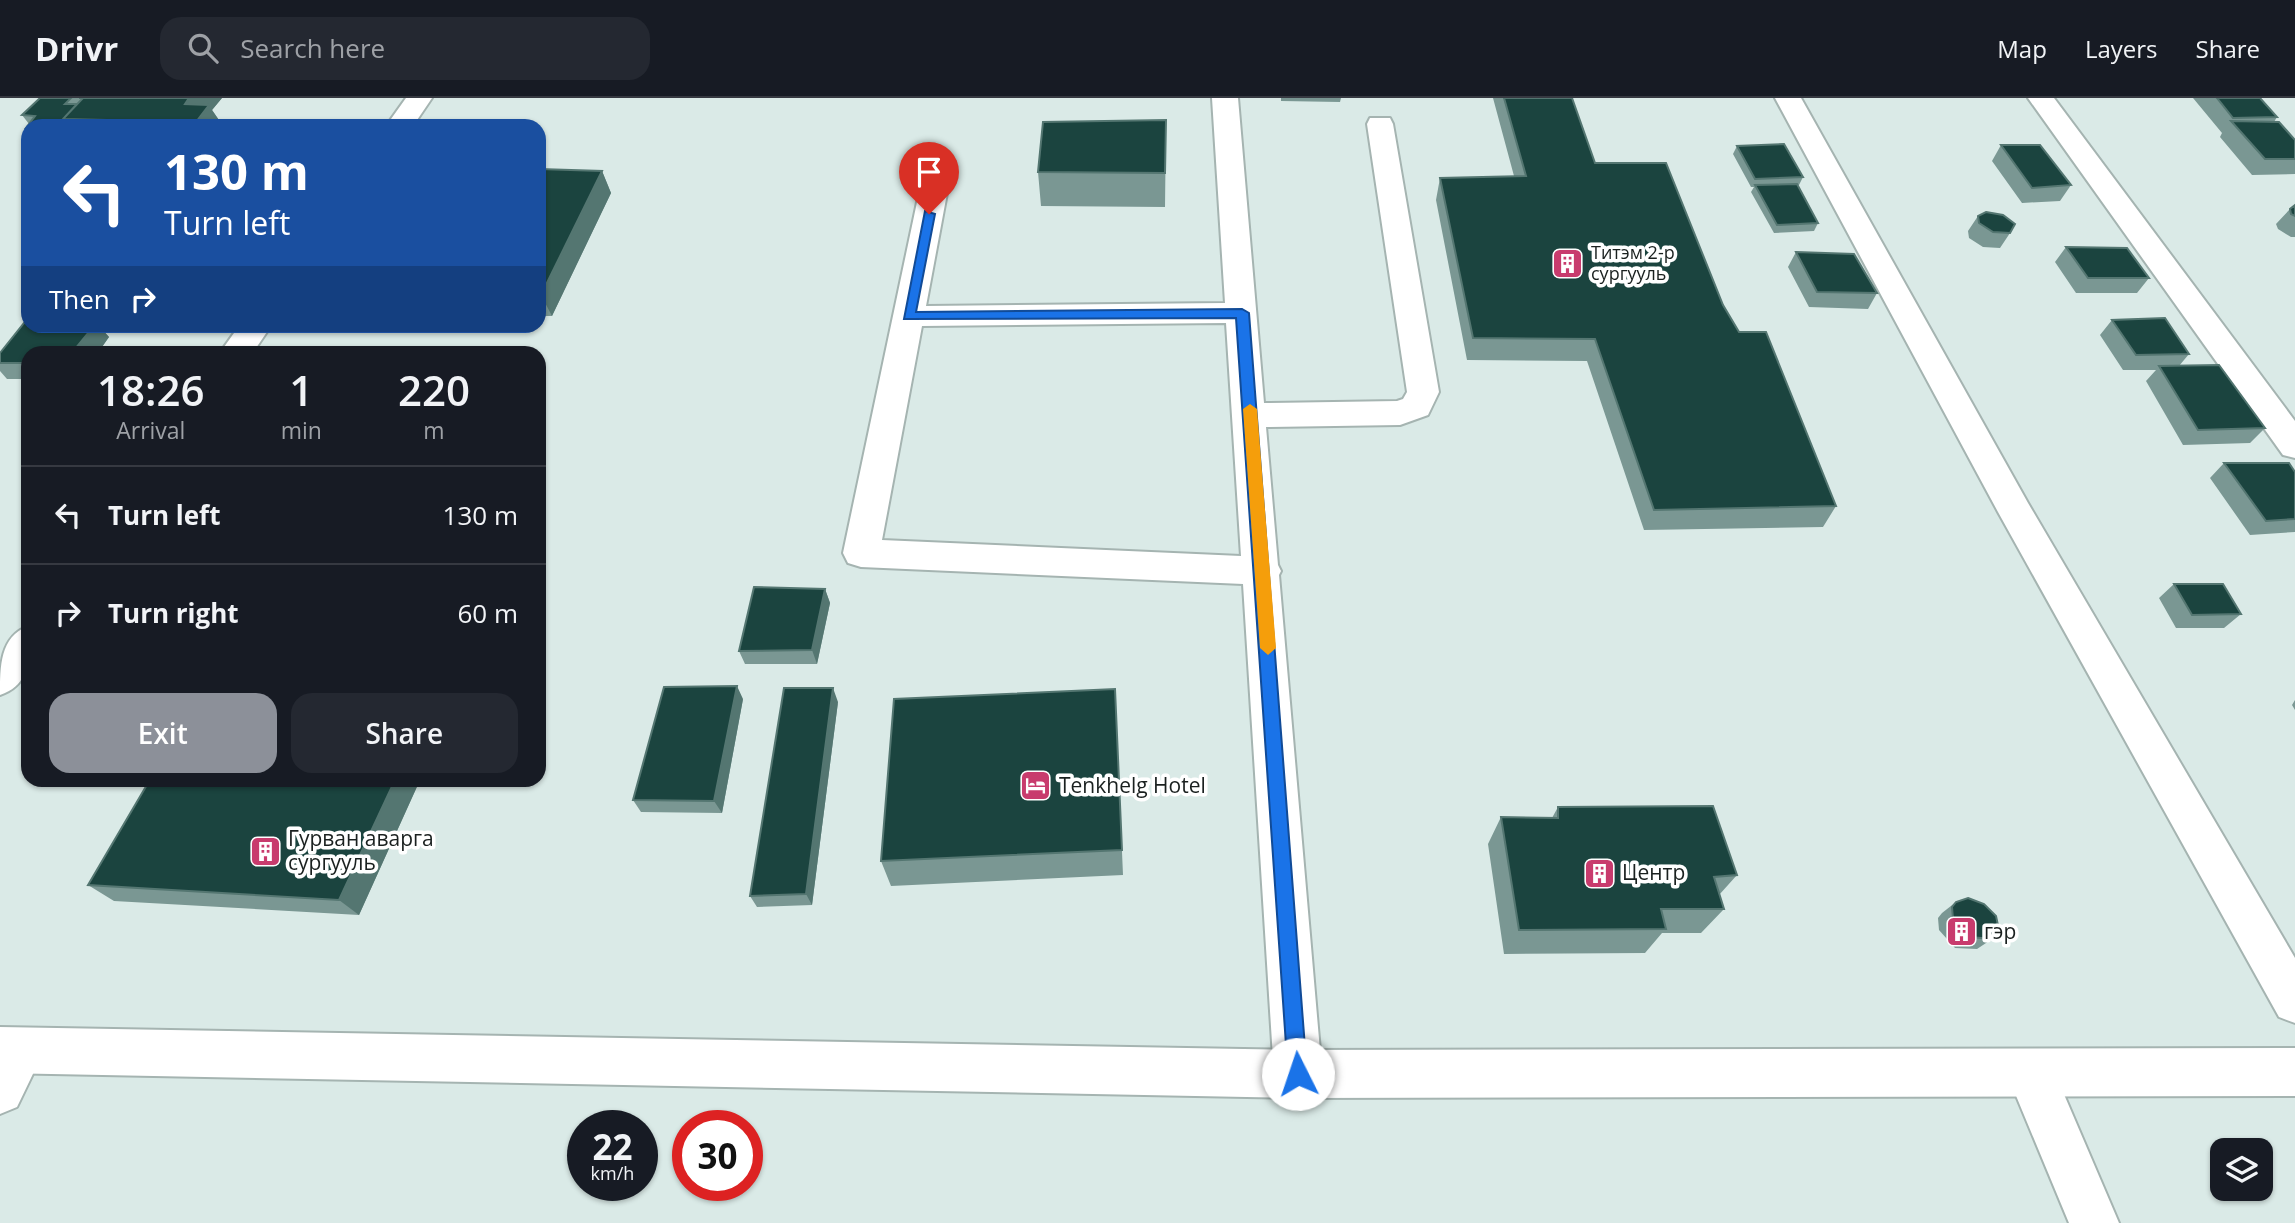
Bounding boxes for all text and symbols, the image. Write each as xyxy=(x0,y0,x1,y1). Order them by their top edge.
search box xyxy=(160,17,650,80)
text: Drivr xyxy=(35,26,118,71)
icon: search xyxy=(184,29,222,67)
text: Search here xyxy=(240,30,385,66)
text: Map xyxy=(1997,32,2047,65)
text: Layers xyxy=(2085,32,2158,65)
text: Share xyxy=(2196,32,2260,65)
text: 130 m xyxy=(164,138,309,204)
pin xyxy=(899,142,959,214)
icon: left xyxy=(49,147,140,238)
icon: arrive xyxy=(910,153,948,191)
text: Turn left xyxy=(164,201,290,244)
place label: Титэм 2-р сургууль xyxy=(1591,240,1675,285)
building icon: Титэм 2-р сургууль xyxy=(1551,246,1585,280)
icon: right xyxy=(124,280,162,318)
text: Then xyxy=(49,281,110,317)
text: 18:26 xyxy=(97,361,205,418)
text: 1 xyxy=(289,361,313,418)
text: 220 xyxy=(398,361,470,418)
text: Arrival xyxy=(116,414,185,446)
text: min xyxy=(281,414,322,446)
text: m xyxy=(423,414,445,446)
icon: left xyxy=(49,496,87,534)
text: Turn left xyxy=(108,497,220,533)
text: 130 m xyxy=(443,497,518,533)
icon: right xyxy=(49,594,87,632)
text: Turn right xyxy=(108,595,239,631)
text: 60 m xyxy=(457,595,518,631)
button: Exit xyxy=(49,693,277,773)
button: Share xyxy=(291,693,518,773)
hotel icon: Tenkhelg Hotel xyxy=(1019,769,1053,803)
place label: Tenkhelg Hotel xyxy=(1059,771,1206,799)
place label: Гурван аварга сургууль xyxy=(288,824,434,876)
building icon: Гурван аварга сургууль xyxy=(248,834,282,868)
building icon: Центр xyxy=(1582,856,1616,890)
place label: Центр xyxy=(1622,858,1685,886)
building icon: гэр xyxy=(1944,915,1978,949)
place label: гэр xyxy=(1984,917,2016,945)
position arrow xyxy=(1261,1037,1335,1111)
speed limit sign: 30 xyxy=(672,1110,763,1201)
text: 22 xyxy=(592,1123,633,1170)
map controls xyxy=(2210,1138,2273,1201)
button: layers xyxy=(2210,1138,2273,1201)
text: km/h xyxy=(591,1161,634,1185)

